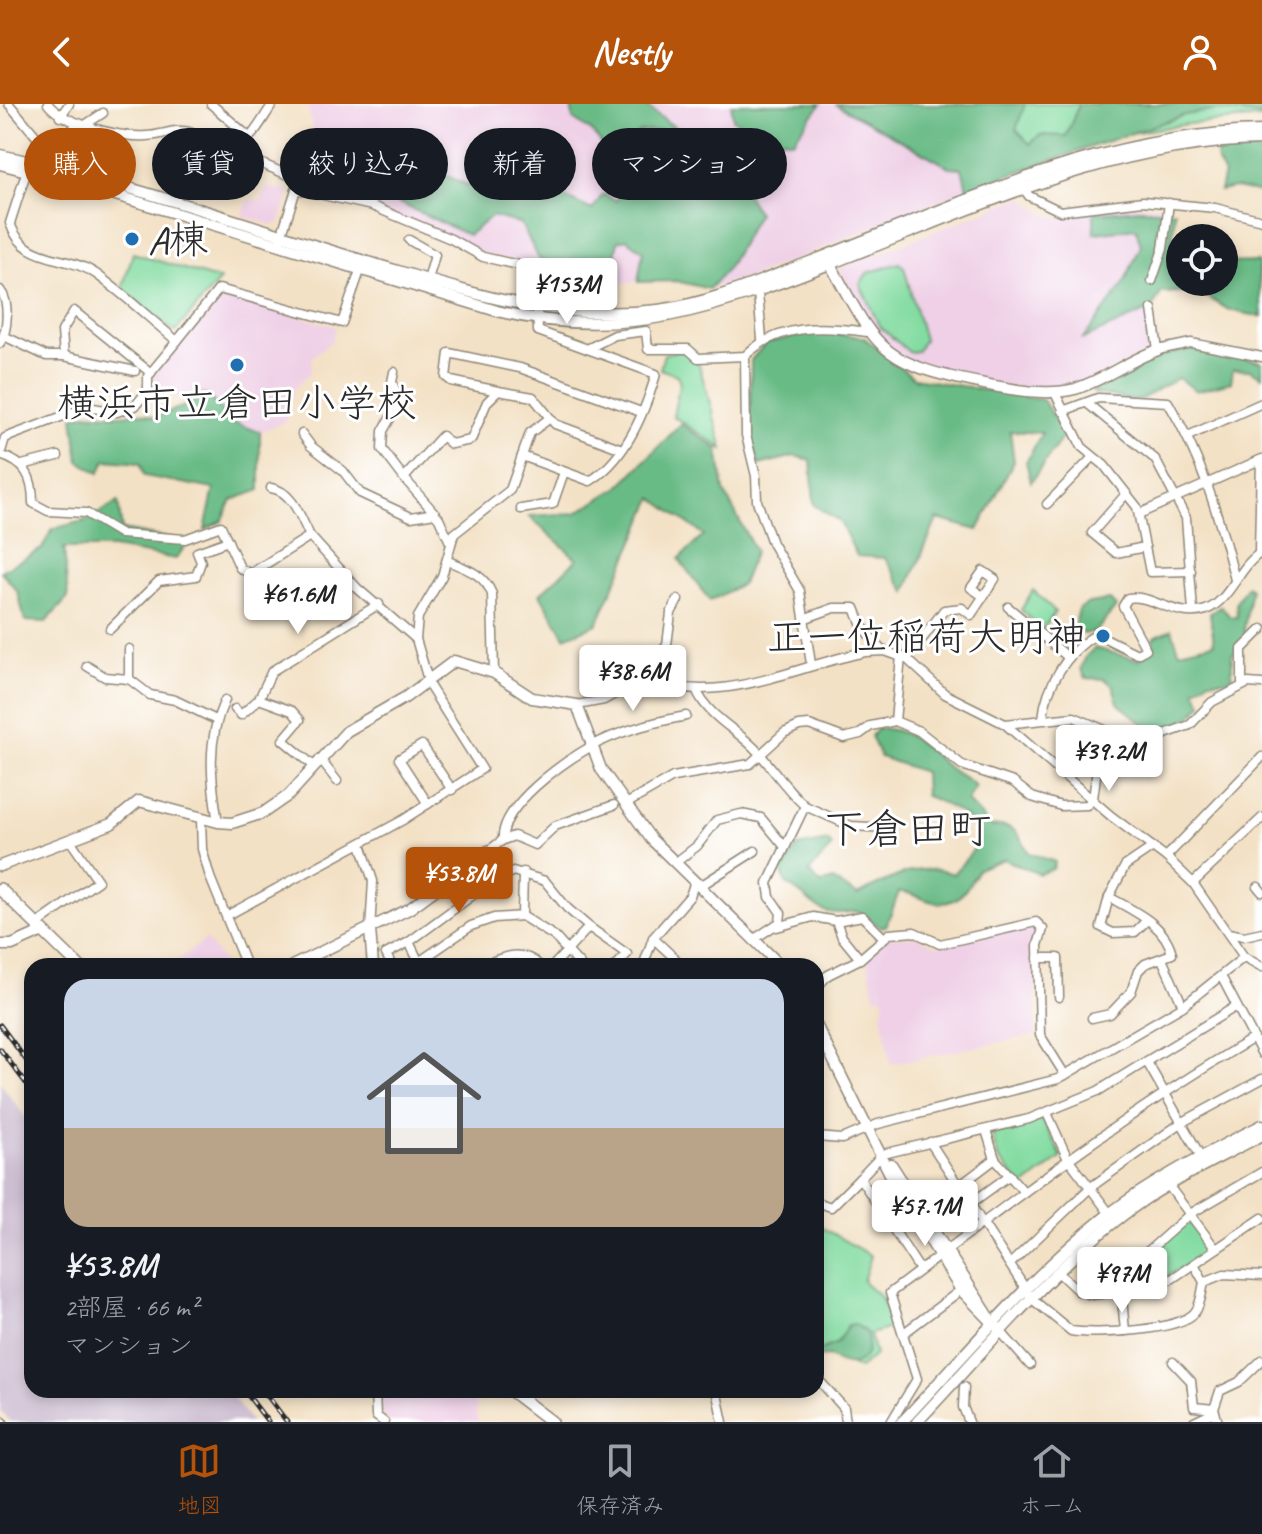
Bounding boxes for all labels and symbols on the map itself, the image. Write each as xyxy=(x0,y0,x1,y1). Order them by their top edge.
place label: A棟 xyxy=(148,215,208,265)
marker: A棟 xyxy=(123,230,141,248)
pin: ¥153M xyxy=(511,258,623,326)
marker: 横浜市立倉田小学校 xyxy=(228,356,246,374)
place label: 横浜市立倉田小学校 xyxy=(57,378,417,428)
pin: ¥61.6M xyxy=(233,568,363,636)
place label: 正一位稲荷大明神 xyxy=(767,612,1087,662)
marker: 正一位稲荷大明神 xyxy=(1094,627,1112,645)
pin: ¥38.6M xyxy=(568,645,698,713)
pin: ¥39.2M xyxy=(1044,725,1174,793)
district label: 下倉田町 xyxy=(823,803,991,856)
pin: ¥53.8M xyxy=(394,847,524,915)
pin: ¥57.1M xyxy=(860,1180,990,1248)
pin: ¥97M xyxy=(1075,1247,1169,1315)

